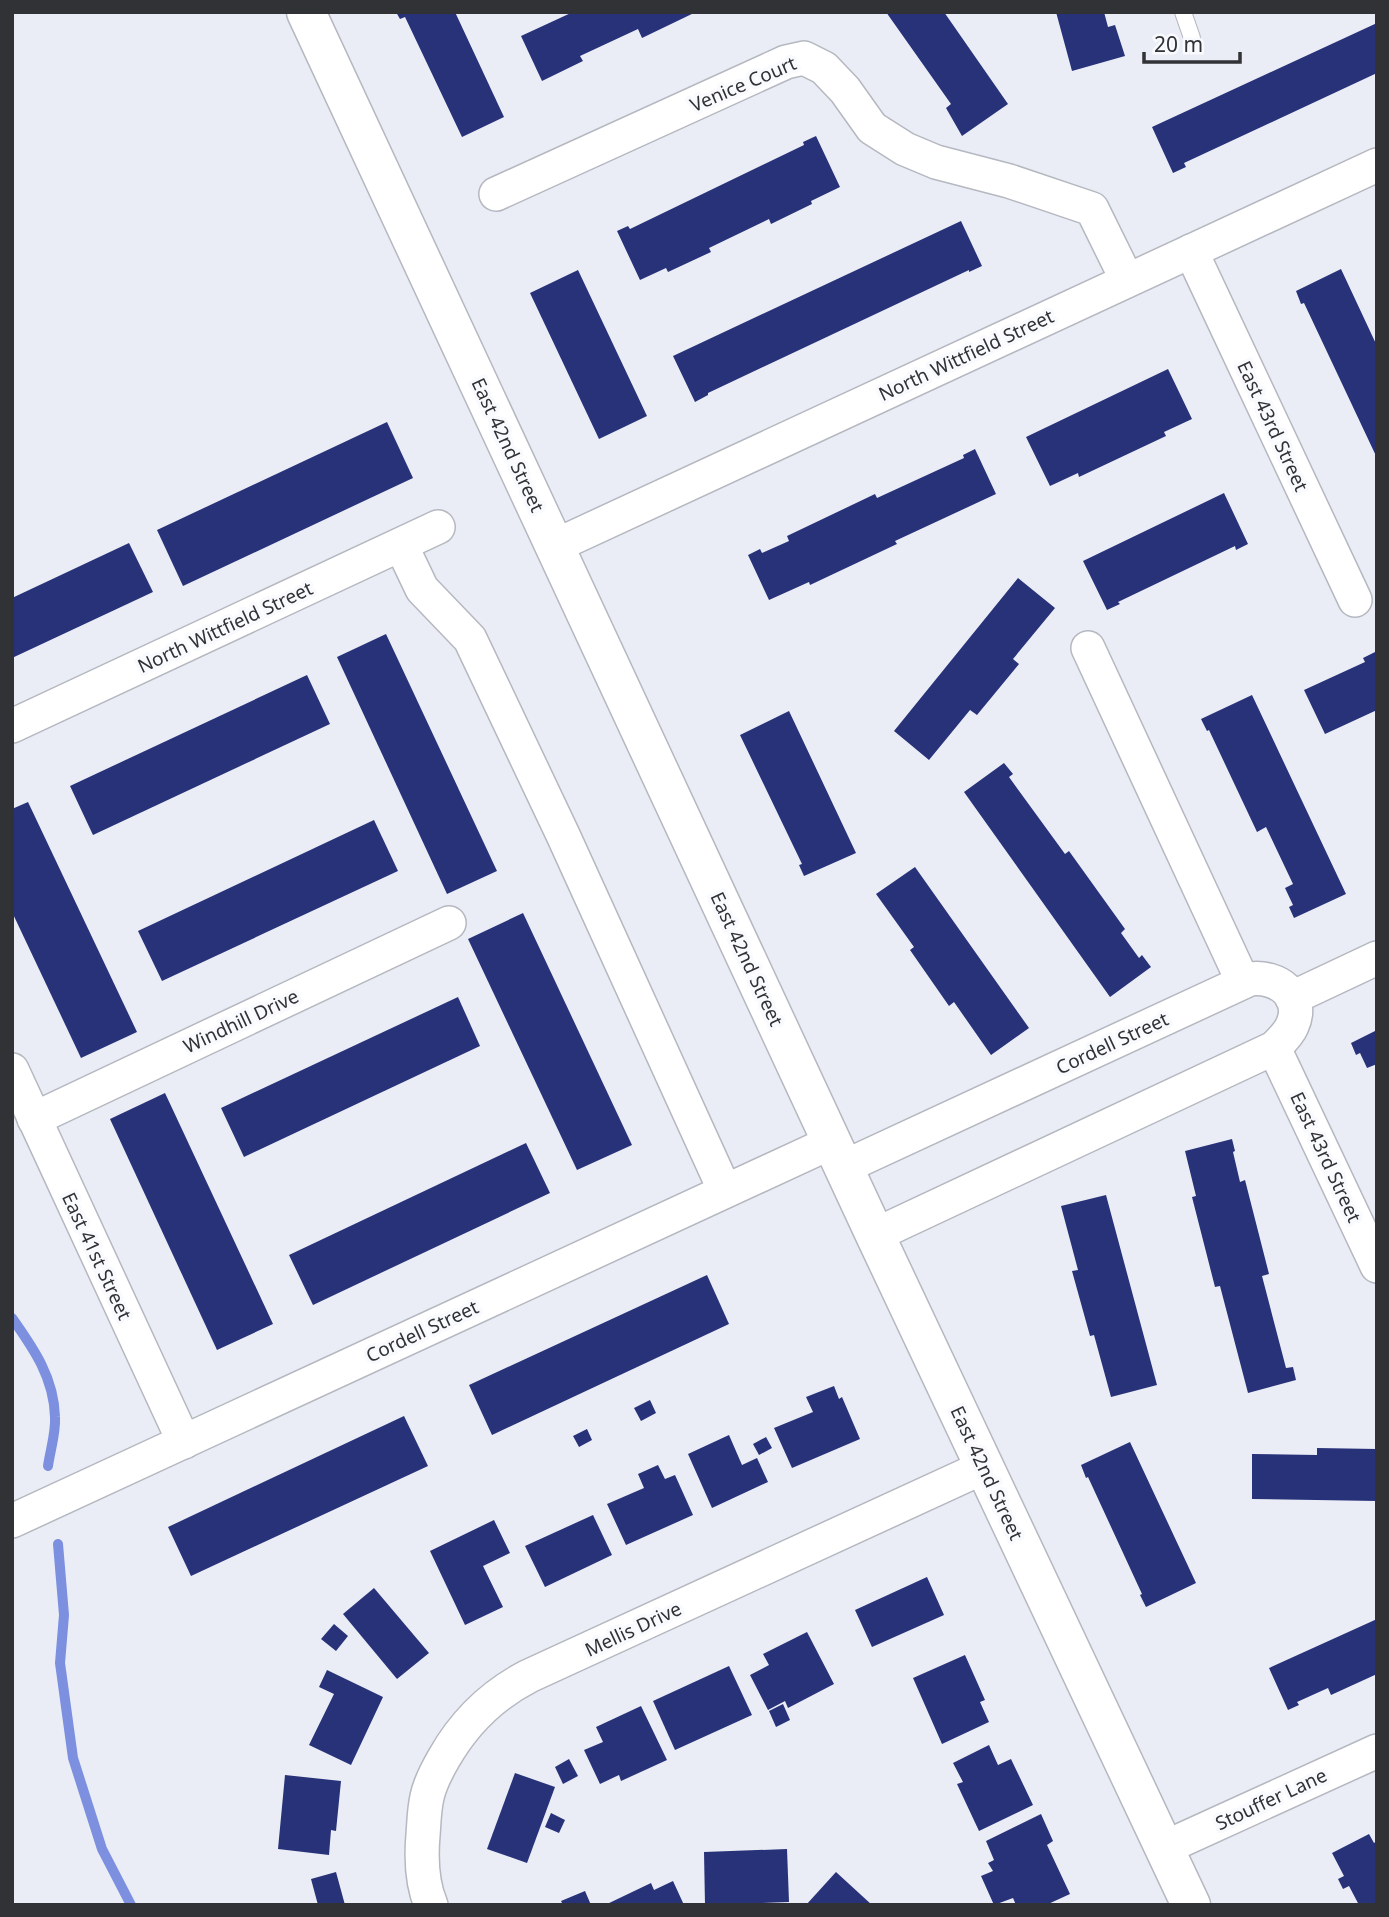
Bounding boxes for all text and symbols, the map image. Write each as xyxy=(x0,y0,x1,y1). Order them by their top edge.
scale bar xyxy=(1144,21,1240,65)
text: 20 m xyxy=(1154,30,1203,58)
street label: Venice Court xyxy=(686,50,800,118)
street label: North Wittfield Street xyxy=(874,303,1058,407)
street label: East 43rd Street xyxy=(1231,357,1315,496)
street label: East 42nd Street xyxy=(466,374,551,516)
street label: North Wittfield Street xyxy=(133,575,317,679)
street label: East 42nd Street xyxy=(705,888,790,1030)
street label: Windhill Drive xyxy=(179,983,303,1059)
street label: Cordell Street xyxy=(1052,1006,1173,1080)
street label: East 43rd Street xyxy=(1284,1088,1368,1227)
street label: East 41st Street xyxy=(56,1188,138,1324)
street label: Cordell Street xyxy=(362,1294,483,1368)
street label: East 42nd Street xyxy=(945,1402,1030,1544)
street label: Mellis Drive xyxy=(581,1595,685,1663)
street label: Stouffer Lane xyxy=(1211,1762,1331,1836)

